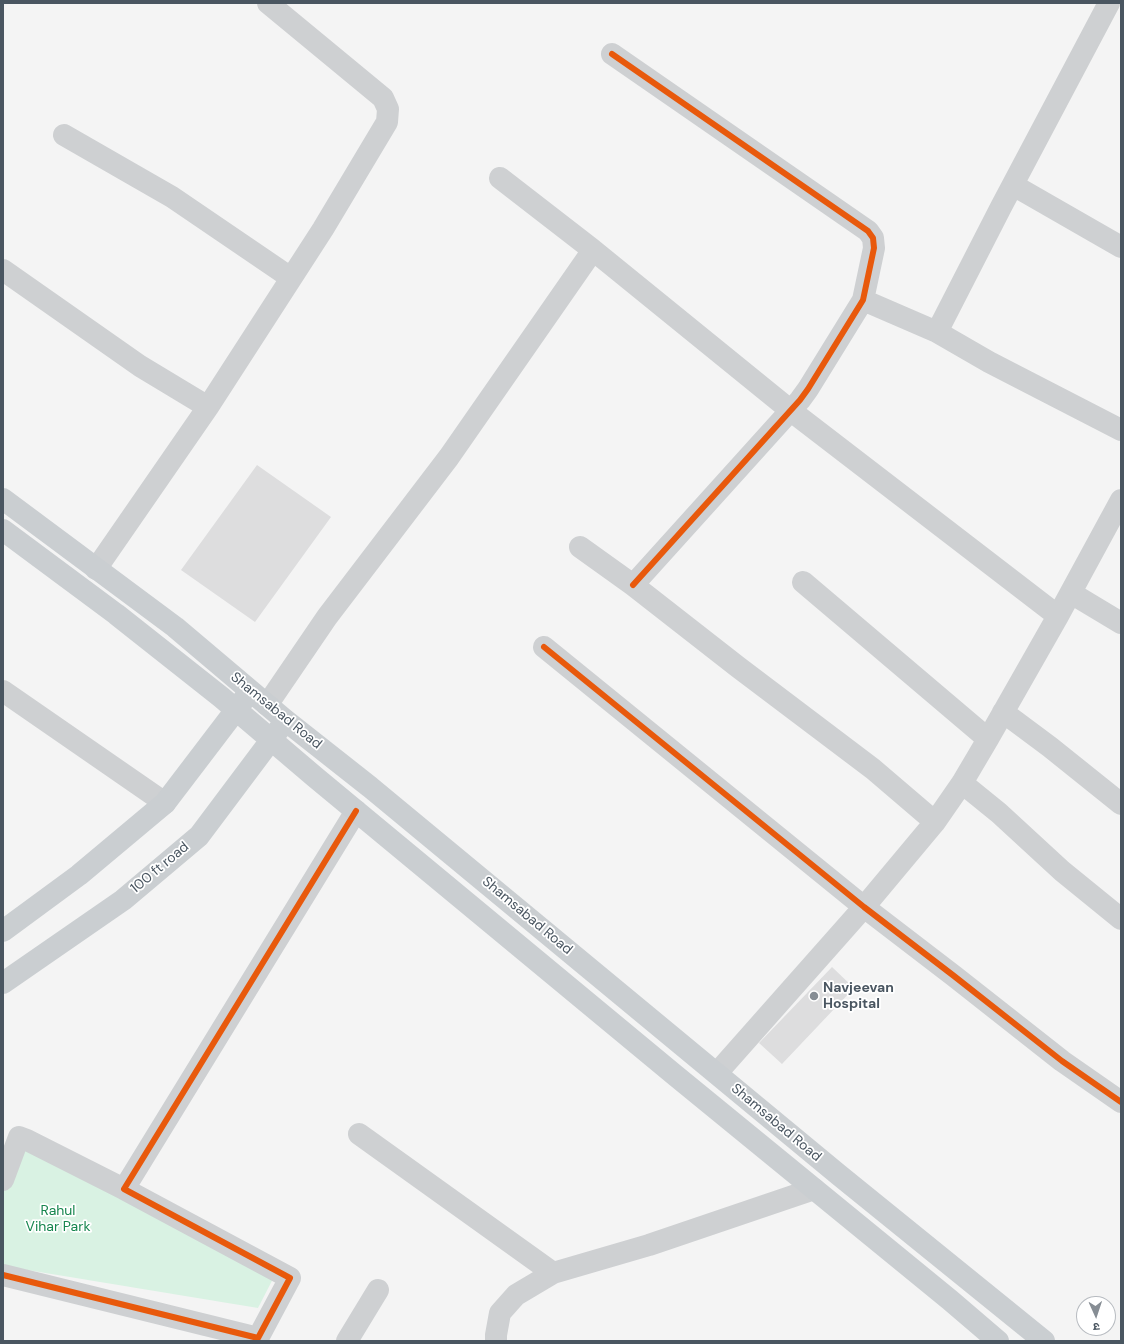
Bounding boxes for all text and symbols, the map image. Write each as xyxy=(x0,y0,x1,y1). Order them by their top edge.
street label: Shamsabad Road xyxy=(227,669,325,753)
street label: 100 ft road xyxy=(127,839,193,897)
street label: Shamsabad Road xyxy=(479,873,575,959)
place label: Navjeevan Hospital xyxy=(823,980,894,1012)
marker: Navjeevan Hospital xyxy=(808,990,820,1002)
street label: Shamsabad Road xyxy=(728,1080,824,1166)
park label: Rahul Vihar Park xyxy=(26,1203,90,1236)
north arrow xyxy=(1076,1296,1116,1336)
text: उ xyxy=(1093,1320,1100,1334)

